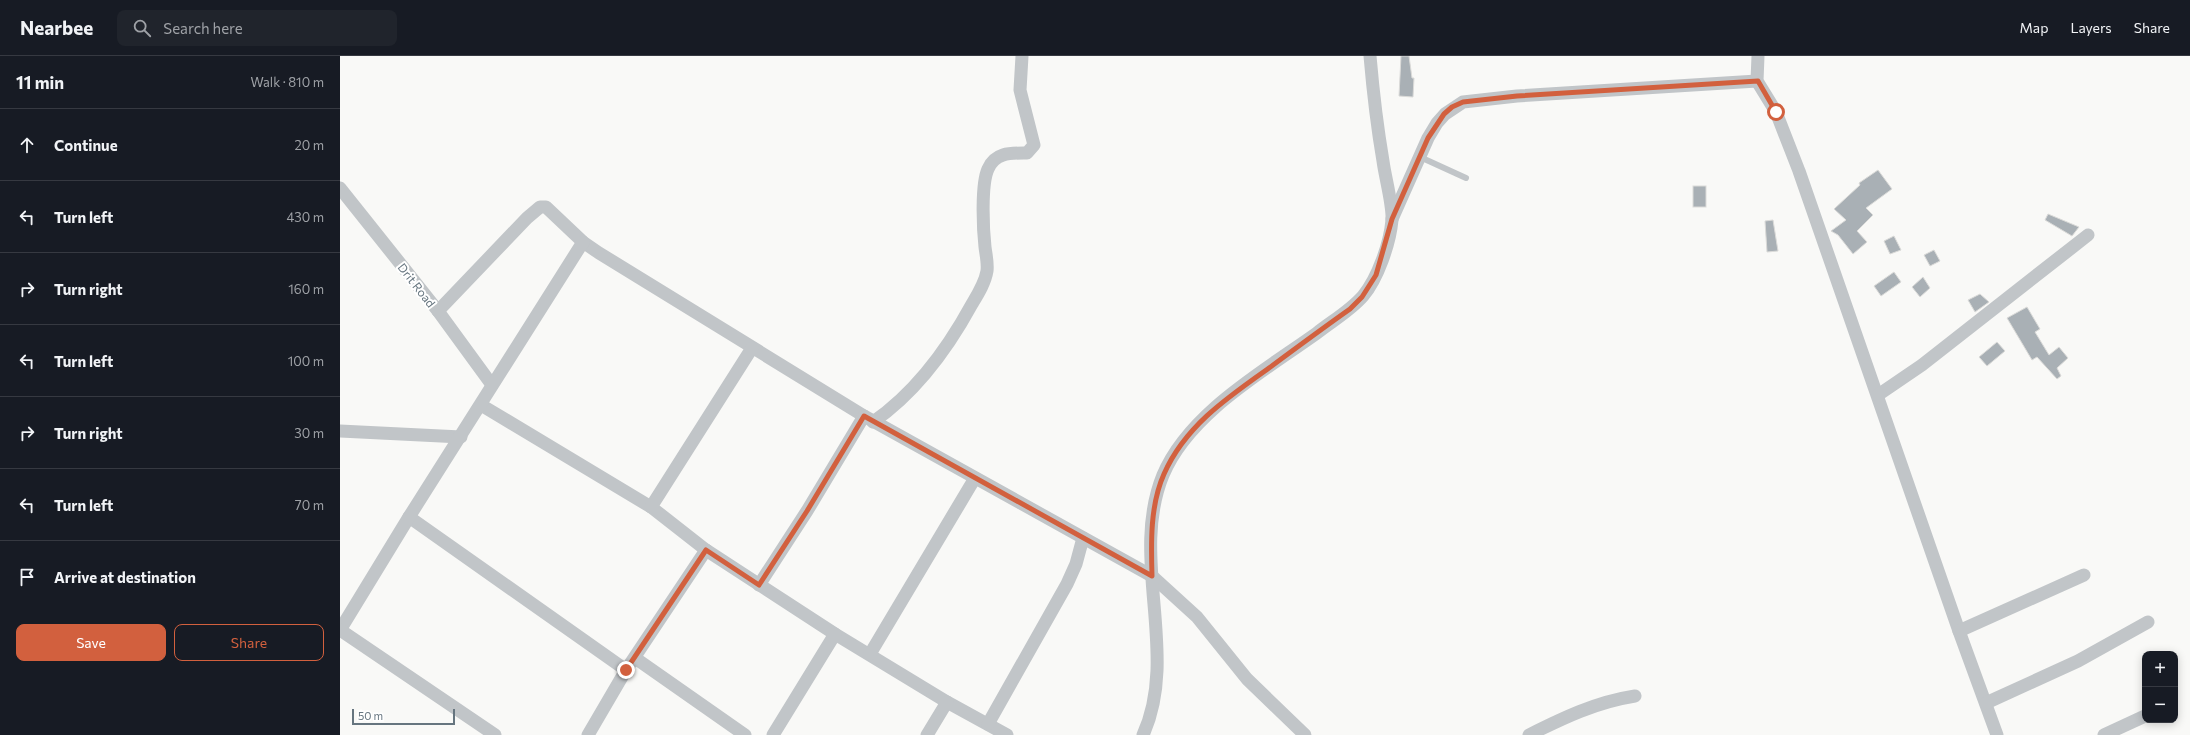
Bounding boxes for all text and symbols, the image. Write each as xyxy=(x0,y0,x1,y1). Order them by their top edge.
search box xyxy=(117,10,397,46)
text: Nearbee xyxy=(20,16,93,39)
icon: search xyxy=(131,17,153,39)
text: Search here xyxy=(163,19,243,37)
text: Map xyxy=(2020,19,2048,36)
text: Layers xyxy=(2070,19,2112,36)
text: Share xyxy=(2134,19,2170,36)
text: 11 min xyxy=(16,72,64,93)
text: Walk · 810 m xyxy=(250,74,324,90)
route start xyxy=(1767,103,1785,121)
icon: ahead xyxy=(16,134,38,156)
text: Continue xyxy=(54,136,118,154)
text: 20 m xyxy=(295,137,324,153)
icon: left xyxy=(16,206,38,228)
text: Turn left xyxy=(54,208,113,226)
text: 430 m xyxy=(286,209,324,225)
street label: Drit Road xyxy=(395,260,439,310)
icon: right xyxy=(16,278,38,300)
text: Turn right xyxy=(54,280,123,298)
text: 160 m xyxy=(288,281,324,297)
icon: left xyxy=(16,350,38,372)
text: Turn left xyxy=(54,352,113,370)
text: 100 m xyxy=(288,353,324,369)
icon: right xyxy=(16,422,38,444)
text: Turn right xyxy=(54,424,123,442)
text: 30 m xyxy=(294,425,324,441)
icon: left xyxy=(16,494,38,516)
text: Turn left xyxy=(54,496,113,514)
text: 70 m xyxy=(295,497,324,513)
icon: arrive xyxy=(16,566,38,588)
text: Arrive at destination xyxy=(54,568,196,586)
button: Save xyxy=(16,624,166,661)
button: Share xyxy=(174,624,324,661)
map controls xyxy=(2142,651,2178,723)
button: + xyxy=(2142,651,2178,687)
route end xyxy=(617,661,635,679)
button: − xyxy=(2142,687,2178,723)
scale bar xyxy=(352,707,455,726)
text: 50 m xyxy=(358,709,383,722)

